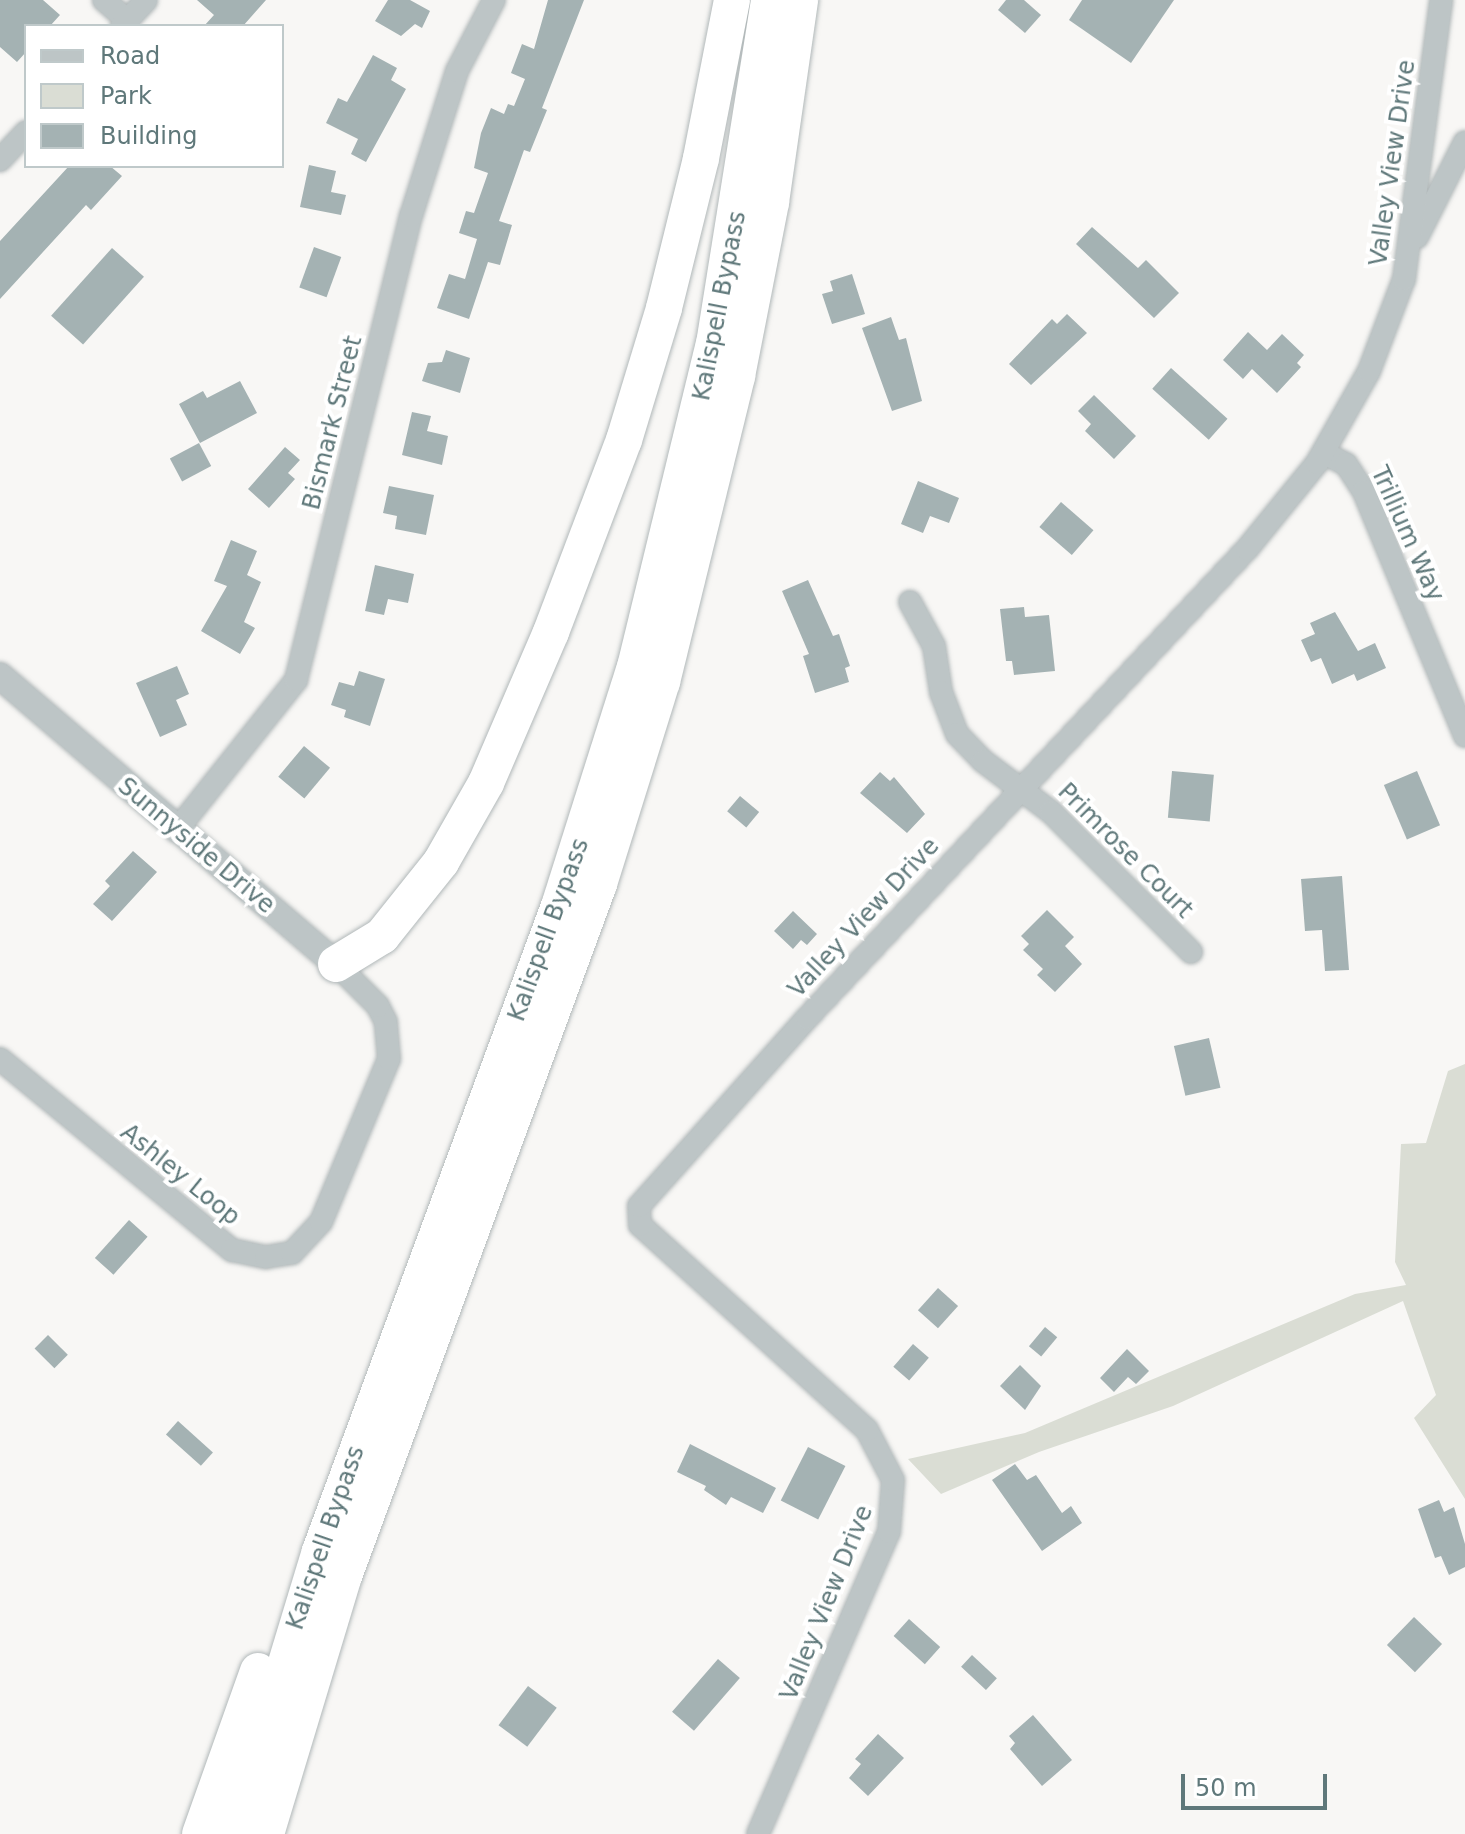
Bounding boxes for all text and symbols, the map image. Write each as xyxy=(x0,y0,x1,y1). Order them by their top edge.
legend xyxy=(24,24,284,168)
text: Road xyxy=(100,42,160,70)
street label: Valley View Drive xyxy=(1364,58,1422,268)
text: Park xyxy=(100,82,152,110)
text: Building xyxy=(100,122,197,150)
street label: Kalispell Bypass xyxy=(688,209,752,403)
street label: Bismark Street xyxy=(297,333,369,513)
street label: Trillium Way xyxy=(1364,462,1450,606)
street label: Sunnyside Drive xyxy=(112,772,280,920)
street label: Primrose Court xyxy=(1052,778,1198,924)
street label: Valley View Drive xyxy=(783,832,945,1004)
street label: Kalispell Bypass xyxy=(503,835,595,1025)
street label: Ashley Loop xyxy=(115,1118,245,1232)
street label: Kalispell Bypass xyxy=(281,1442,371,1634)
street label: Valley View Drive xyxy=(775,1501,879,1705)
scale bar xyxy=(1185,1758,1331,1808)
text: 50 m xyxy=(1195,1774,1257,1802)

